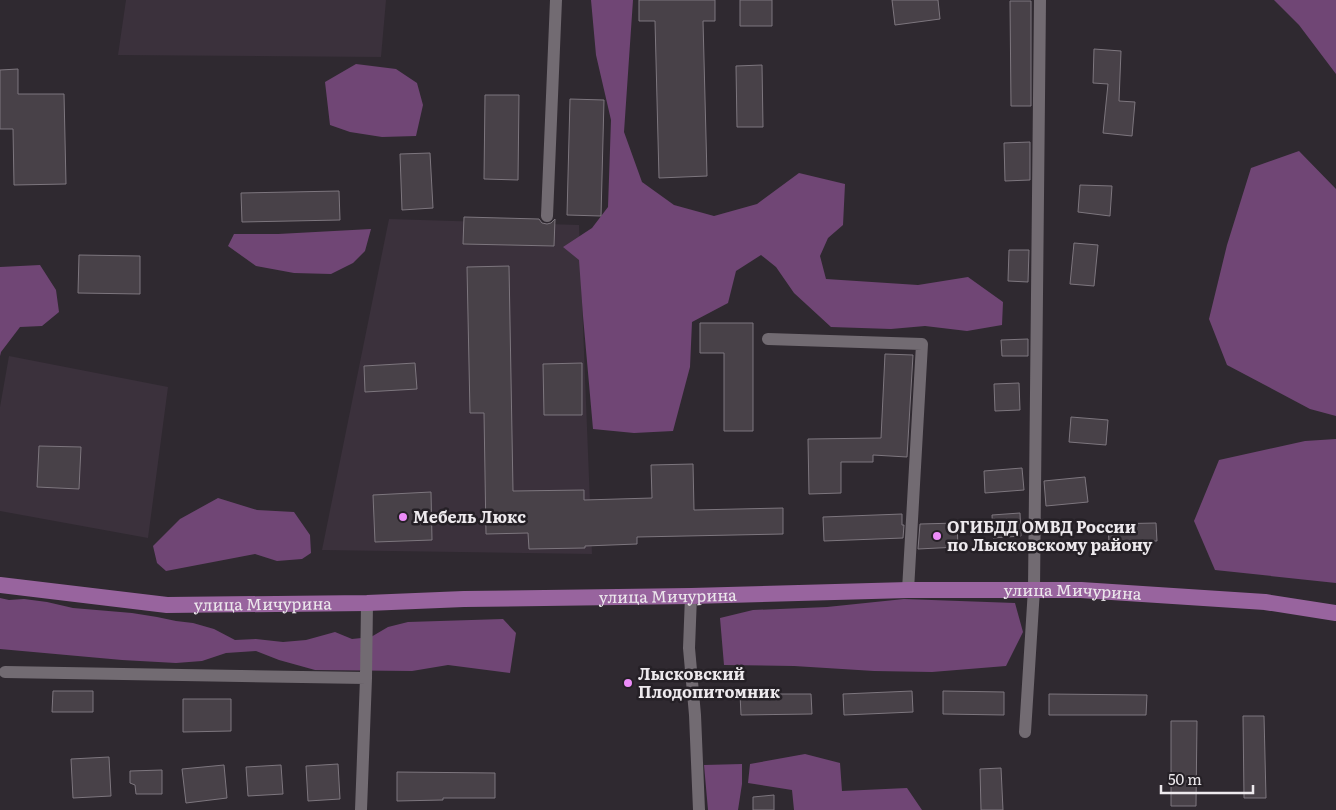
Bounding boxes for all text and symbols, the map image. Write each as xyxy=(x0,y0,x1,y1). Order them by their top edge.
place label: Мебель Люкс xyxy=(413,504,526,528)
marker: Мебель Люкс xyxy=(397,511,409,523)
place label: ОГИБДД ОМВД России по Лысковскому району xyxy=(947,514,1152,556)
marker: ОГИБДД ОМВД России по Лысковскому району xyxy=(931,530,943,542)
street label: улица Мичурина xyxy=(1004,577,1143,605)
street label: улица Мичурина xyxy=(598,582,737,608)
street label: улица Мичурина xyxy=(194,590,332,616)
place label: Лысковский Плодопитомник xyxy=(638,661,781,703)
marker: Лысковский Плодопитомник xyxy=(622,677,634,689)
scale bar xyxy=(1161,762,1254,794)
text: 50 m xyxy=(1168,767,1202,790)

